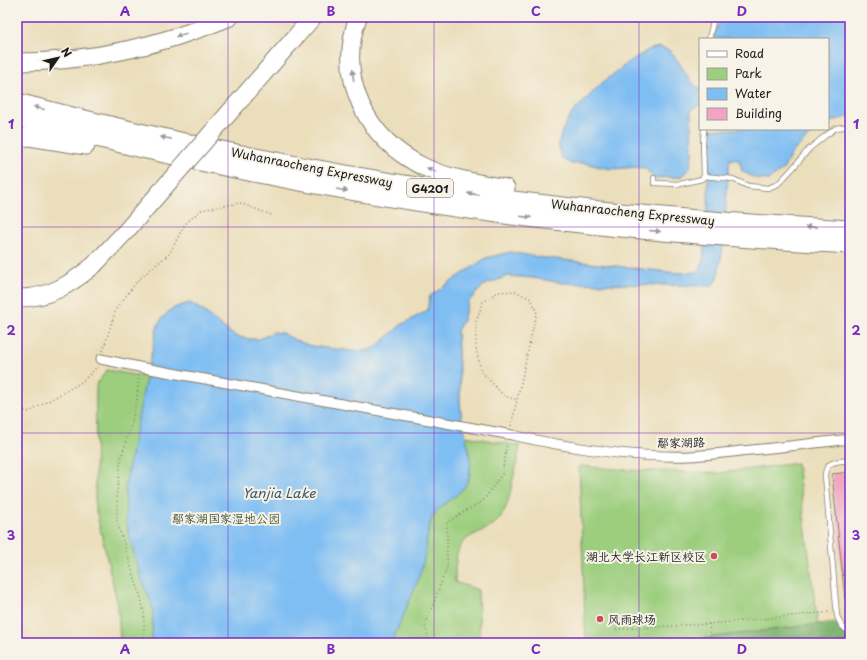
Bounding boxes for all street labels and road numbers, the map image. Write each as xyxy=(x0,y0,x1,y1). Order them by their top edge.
street label: Wuhanraocheng Expressway xyxy=(229,142,395,192)
road number: G4201 xyxy=(407,179,453,197)
street label: Wuhanraocheng Expressway xyxy=(550,194,716,230)
street label: 鄢家湖路 xyxy=(657,433,705,451)

